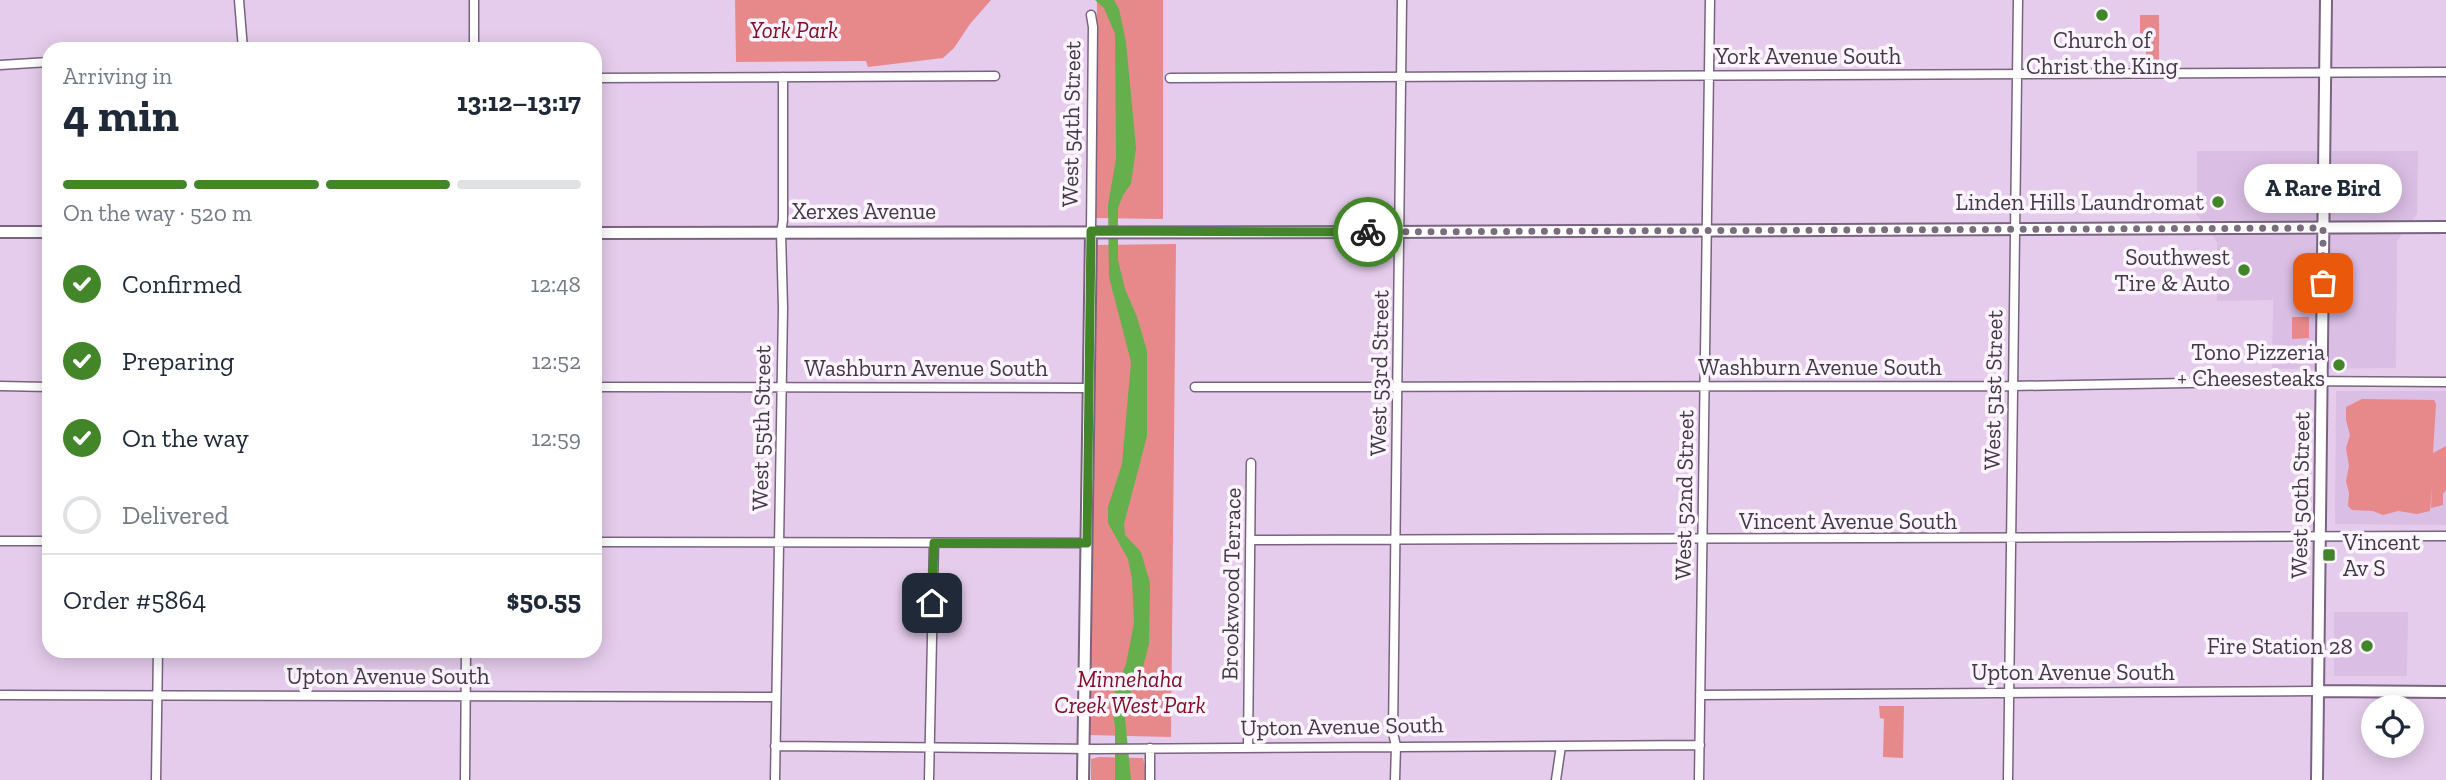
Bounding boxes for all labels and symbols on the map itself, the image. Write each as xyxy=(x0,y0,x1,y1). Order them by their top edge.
marker: Church of Christ the King xyxy=(2094,7,2110,23)
park label: York Park xyxy=(750,16,838,44)
place label: Church of Christ the King xyxy=(2026,26,2178,80)
street label: West 54th Street xyxy=(1056,40,1086,207)
street label: York Avenue South xyxy=(1714,42,1901,70)
callout: A Rare Bird xyxy=(2244,164,2402,213)
place label: Linden Hills Laundromat xyxy=(1955,188,2204,216)
marker: Linden Hills Laundromat xyxy=(2210,194,2226,210)
street label: Xerxes Avenue xyxy=(792,197,936,225)
courier xyxy=(1333,197,1403,267)
place label: Southwest Tire & Auto xyxy=(2115,243,2230,297)
pin xyxy=(2293,253,2353,313)
marker: Southwest Tire & Auto xyxy=(2236,262,2252,278)
street label: West 53rd Street xyxy=(1364,289,1394,456)
street label: West 51st Street xyxy=(1978,309,2008,470)
place label: Tono Pizzeria + Cheesesteaks xyxy=(2177,338,2325,392)
street label: West 55th Street xyxy=(746,344,776,511)
street label: Washburn Avenue South xyxy=(1698,353,1942,381)
street label: Washburn Avenue South xyxy=(804,354,1048,382)
marker: Tono Pizzeria + Cheesesteaks xyxy=(2331,357,2347,373)
street label: West 52nd Street xyxy=(1669,409,1699,580)
street label: West 50th Street xyxy=(2285,411,2315,579)
street label: Brookwood Terrace xyxy=(1215,487,1247,681)
street label: Vincent Avenue South xyxy=(1738,507,1957,535)
place label: Vincent Av S xyxy=(2342,528,2421,582)
marker: Vincent Av S xyxy=(2321,547,2337,563)
pin xyxy=(902,573,962,633)
place label: Fire Station 28 xyxy=(2207,632,2353,660)
marker: Fire Station 28 xyxy=(2359,638,2375,654)
street label: Upton Avenue South xyxy=(1971,658,2175,686)
street label: Upton Avenue South xyxy=(286,662,490,690)
park label: Minnehaha Creek West Park xyxy=(1054,665,1206,719)
street label: Upton Avenue South xyxy=(1240,710,1444,742)

